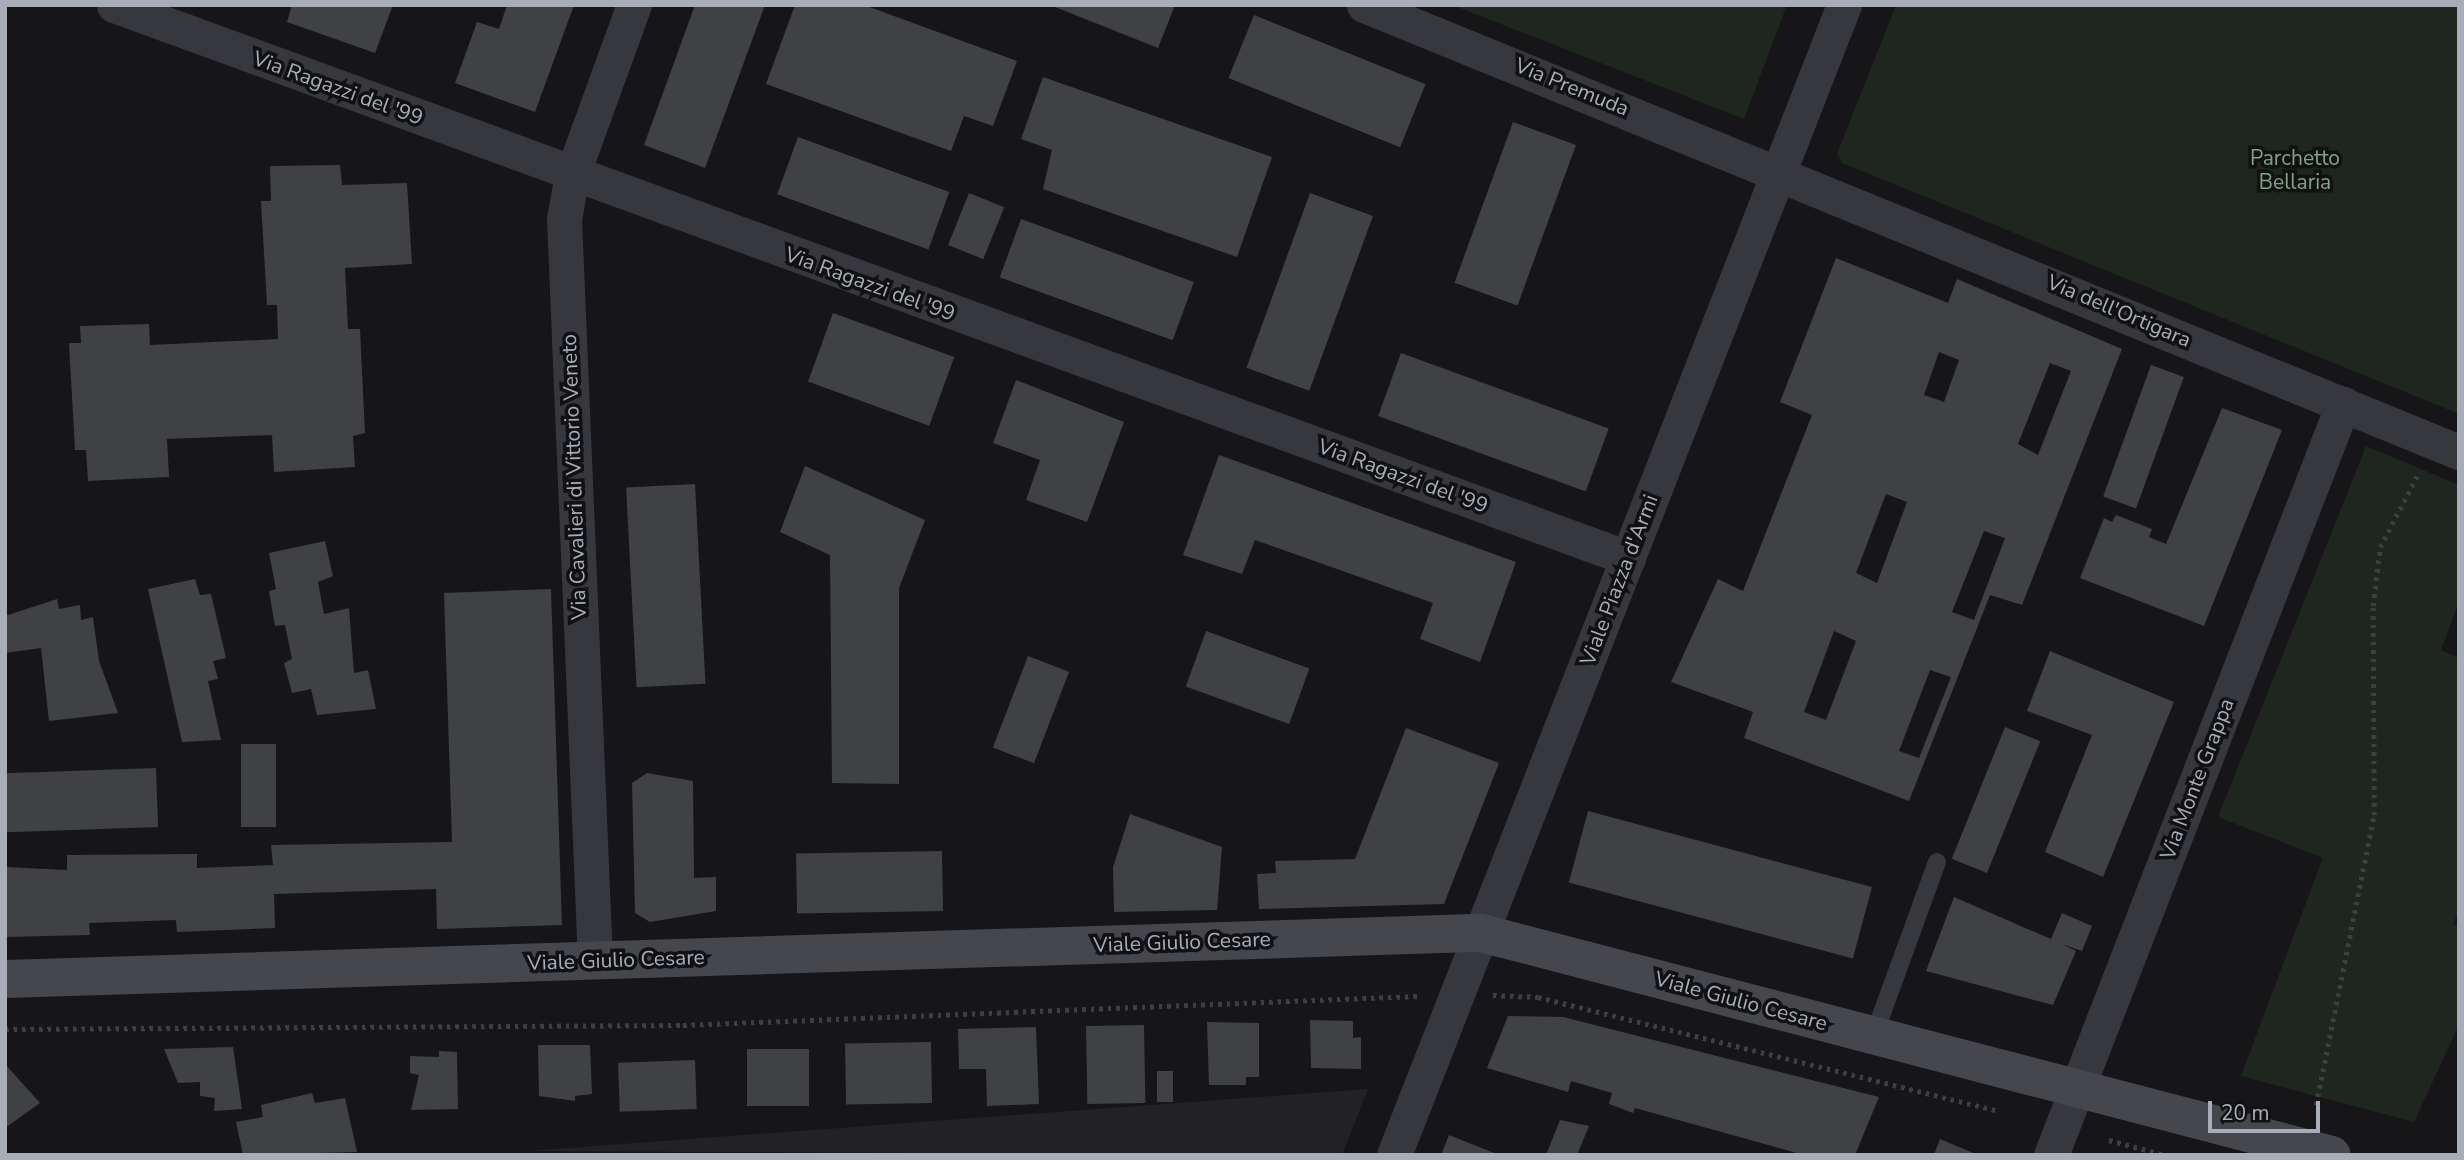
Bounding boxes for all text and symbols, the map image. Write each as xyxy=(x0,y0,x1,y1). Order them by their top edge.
street label: Via Ragazzi del '99 xyxy=(250,46,426,130)
street label: Via Premuda xyxy=(1511,53,1633,121)
park label: Parchetto Bellaria xyxy=(2250,145,2340,195)
street label: Via Ragazzi del '99 xyxy=(782,242,958,326)
street label: Via dell'Ortigara xyxy=(2043,269,2195,353)
street label: Via Cavalieri di Vittorio Veneto xyxy=(556,334,592,620)
street label: Via Ragazzi del '99 xyxy=(1315,434,1491,518)
street label: Viale Piazza d'Armi xyxy=(1575,491,1663,669)
street label: Via Monte Grappa xyxy=(2155,695,2239,863)
street label: Viale Giulio Cesare xyxy=(1093,926,1271,958)
street label: Viale Giulio Cesare xyxy=(527,944,705,976)
street label: Viale Giulio Cesare xyxy=(1652,966,1830,1036)
scale bar xyxy=(2212,1086,2324,1130)
text: 20 m xyxy=(2221,1099,2270,1127)

